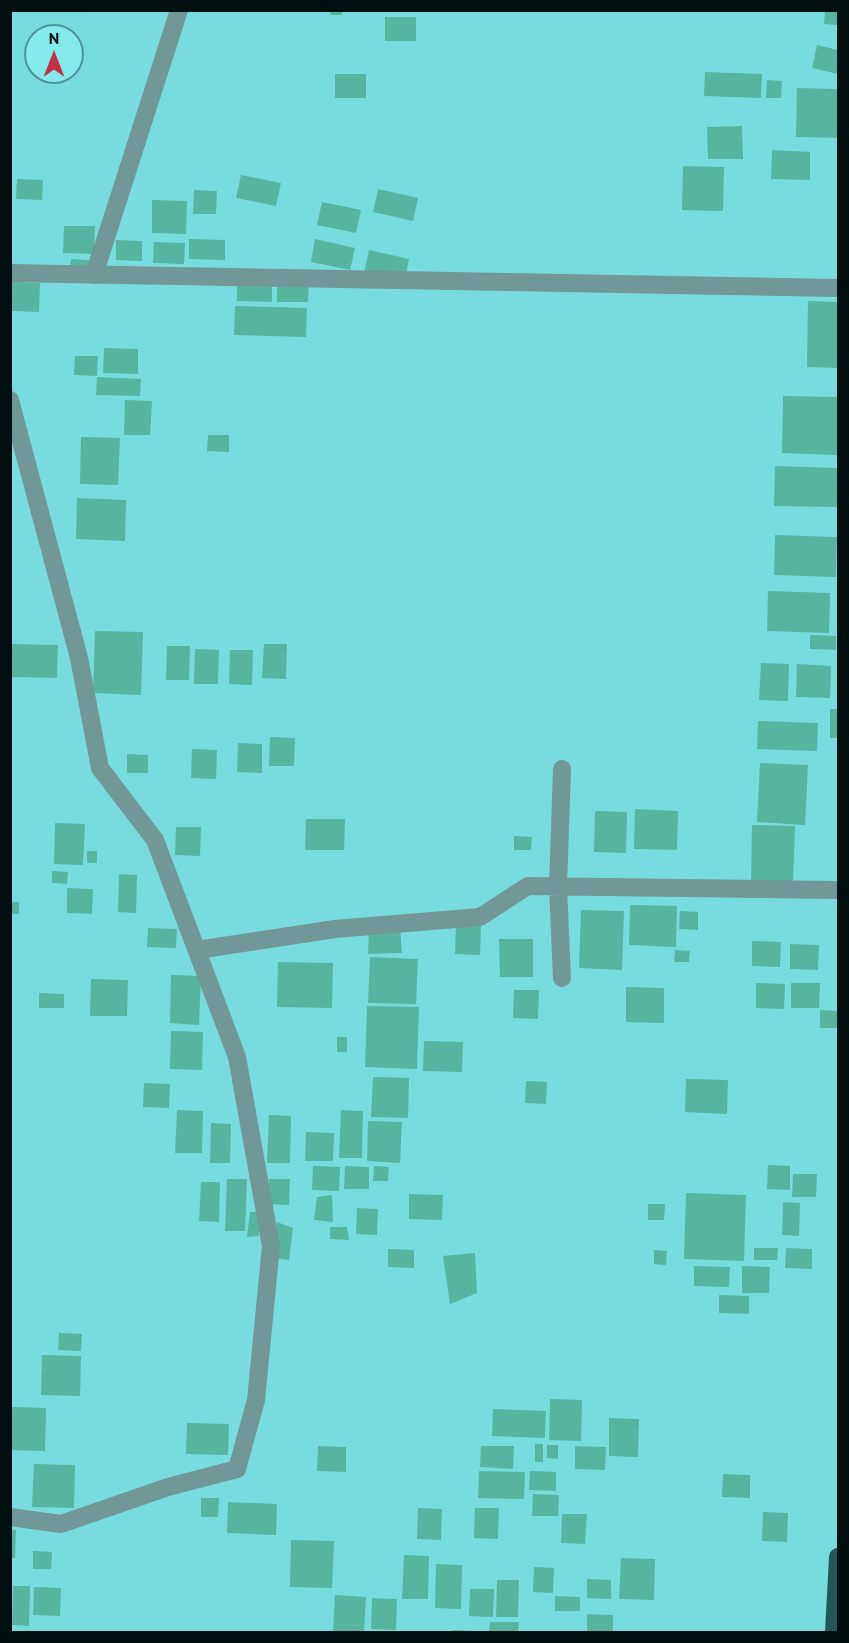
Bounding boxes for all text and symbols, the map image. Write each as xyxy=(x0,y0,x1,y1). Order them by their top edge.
north arrow xyxy=(24,24,84,84)
text: N xyxy=(49,28,59,48)

